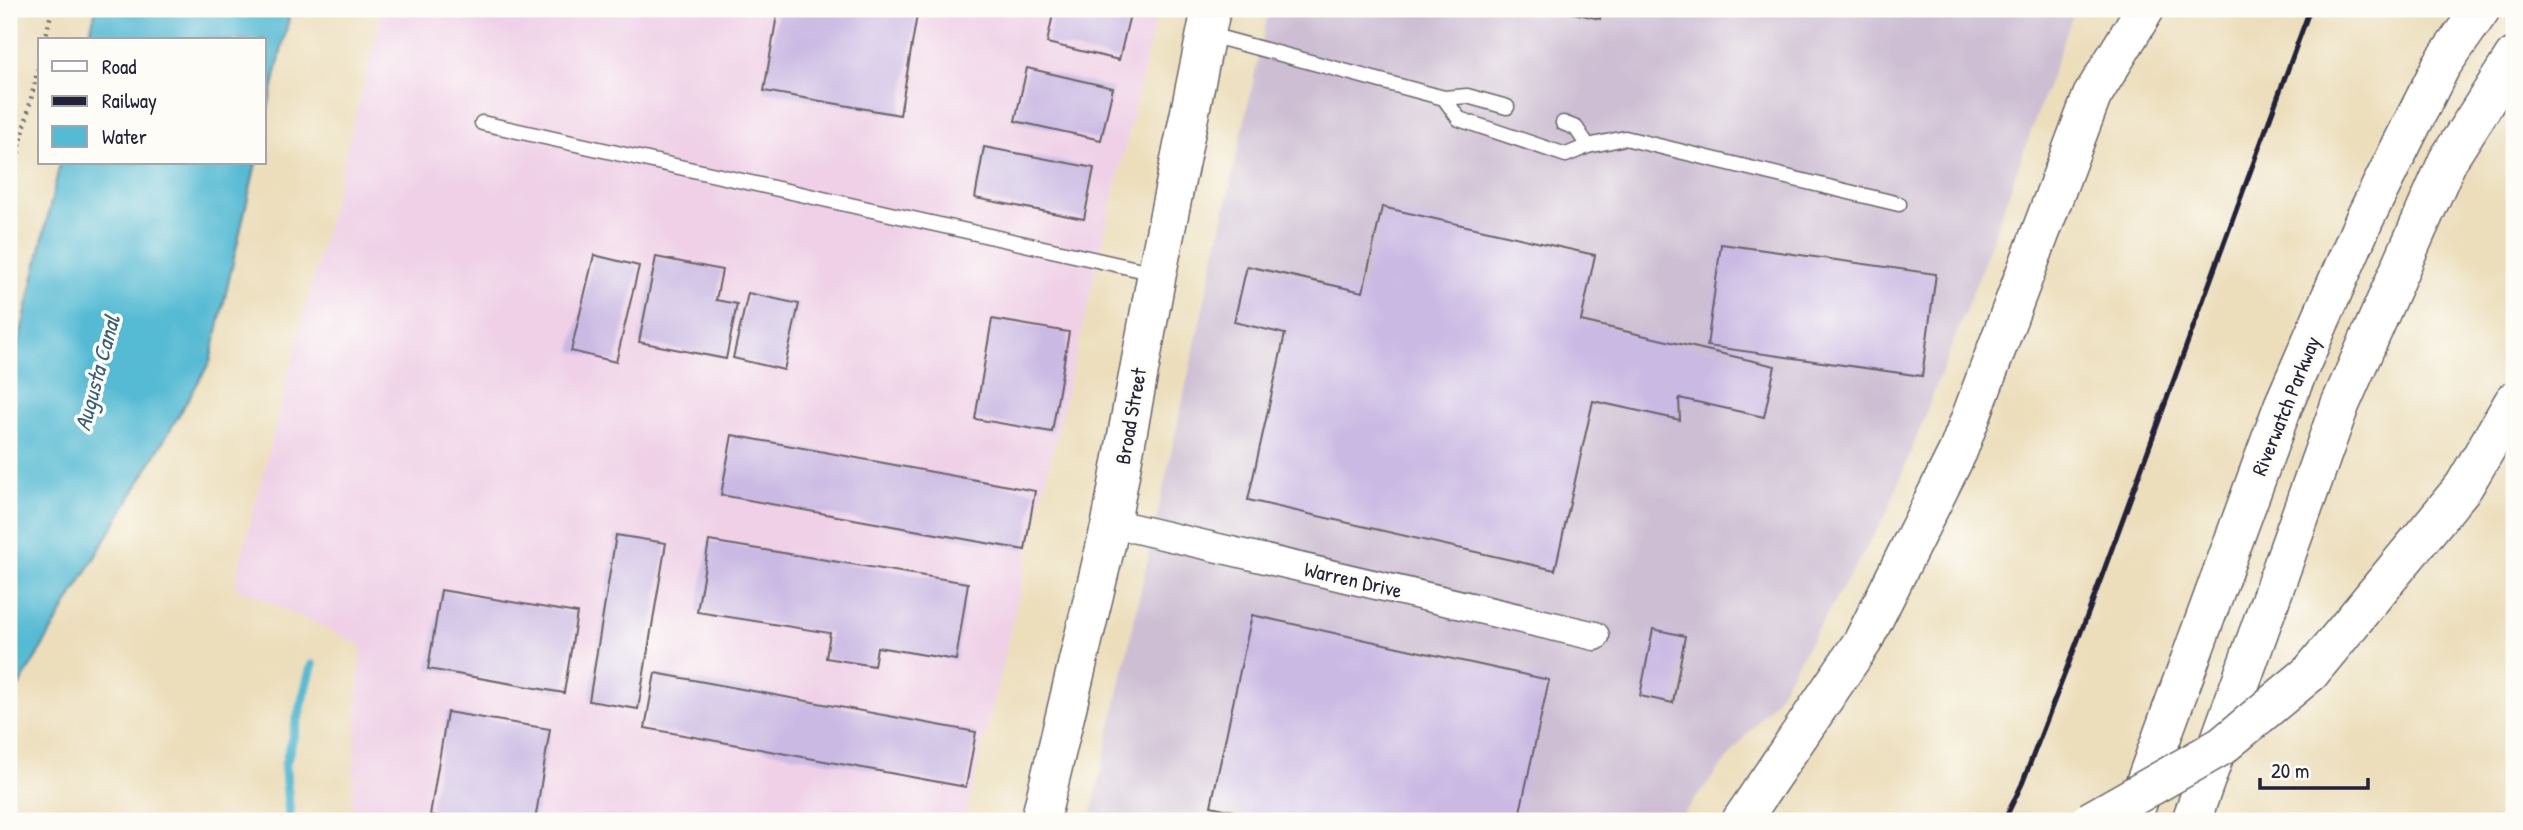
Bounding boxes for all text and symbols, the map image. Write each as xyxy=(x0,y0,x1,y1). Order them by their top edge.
legend xyxy=(38,38,266,164)
text: Road xyxy=(102,52,136,81)
text: Railway xyxy=(102,86,157,115)
text: Water xyxy=(102,122,147,151)
water label: Augusta Canal xyxy=(66,311,128,434)
street label: Riverwatch Parkway xyxy=(2244,332,2327,480)
street label: Broad Street xyxy=(1108,365,1153,466)
street label: Warren Drive xyxy=(1301,554,1405,605)
scale bar xyxy=(2260,746,2369,790)
text: 20 m xyxy=(2271,756,2309,785)

